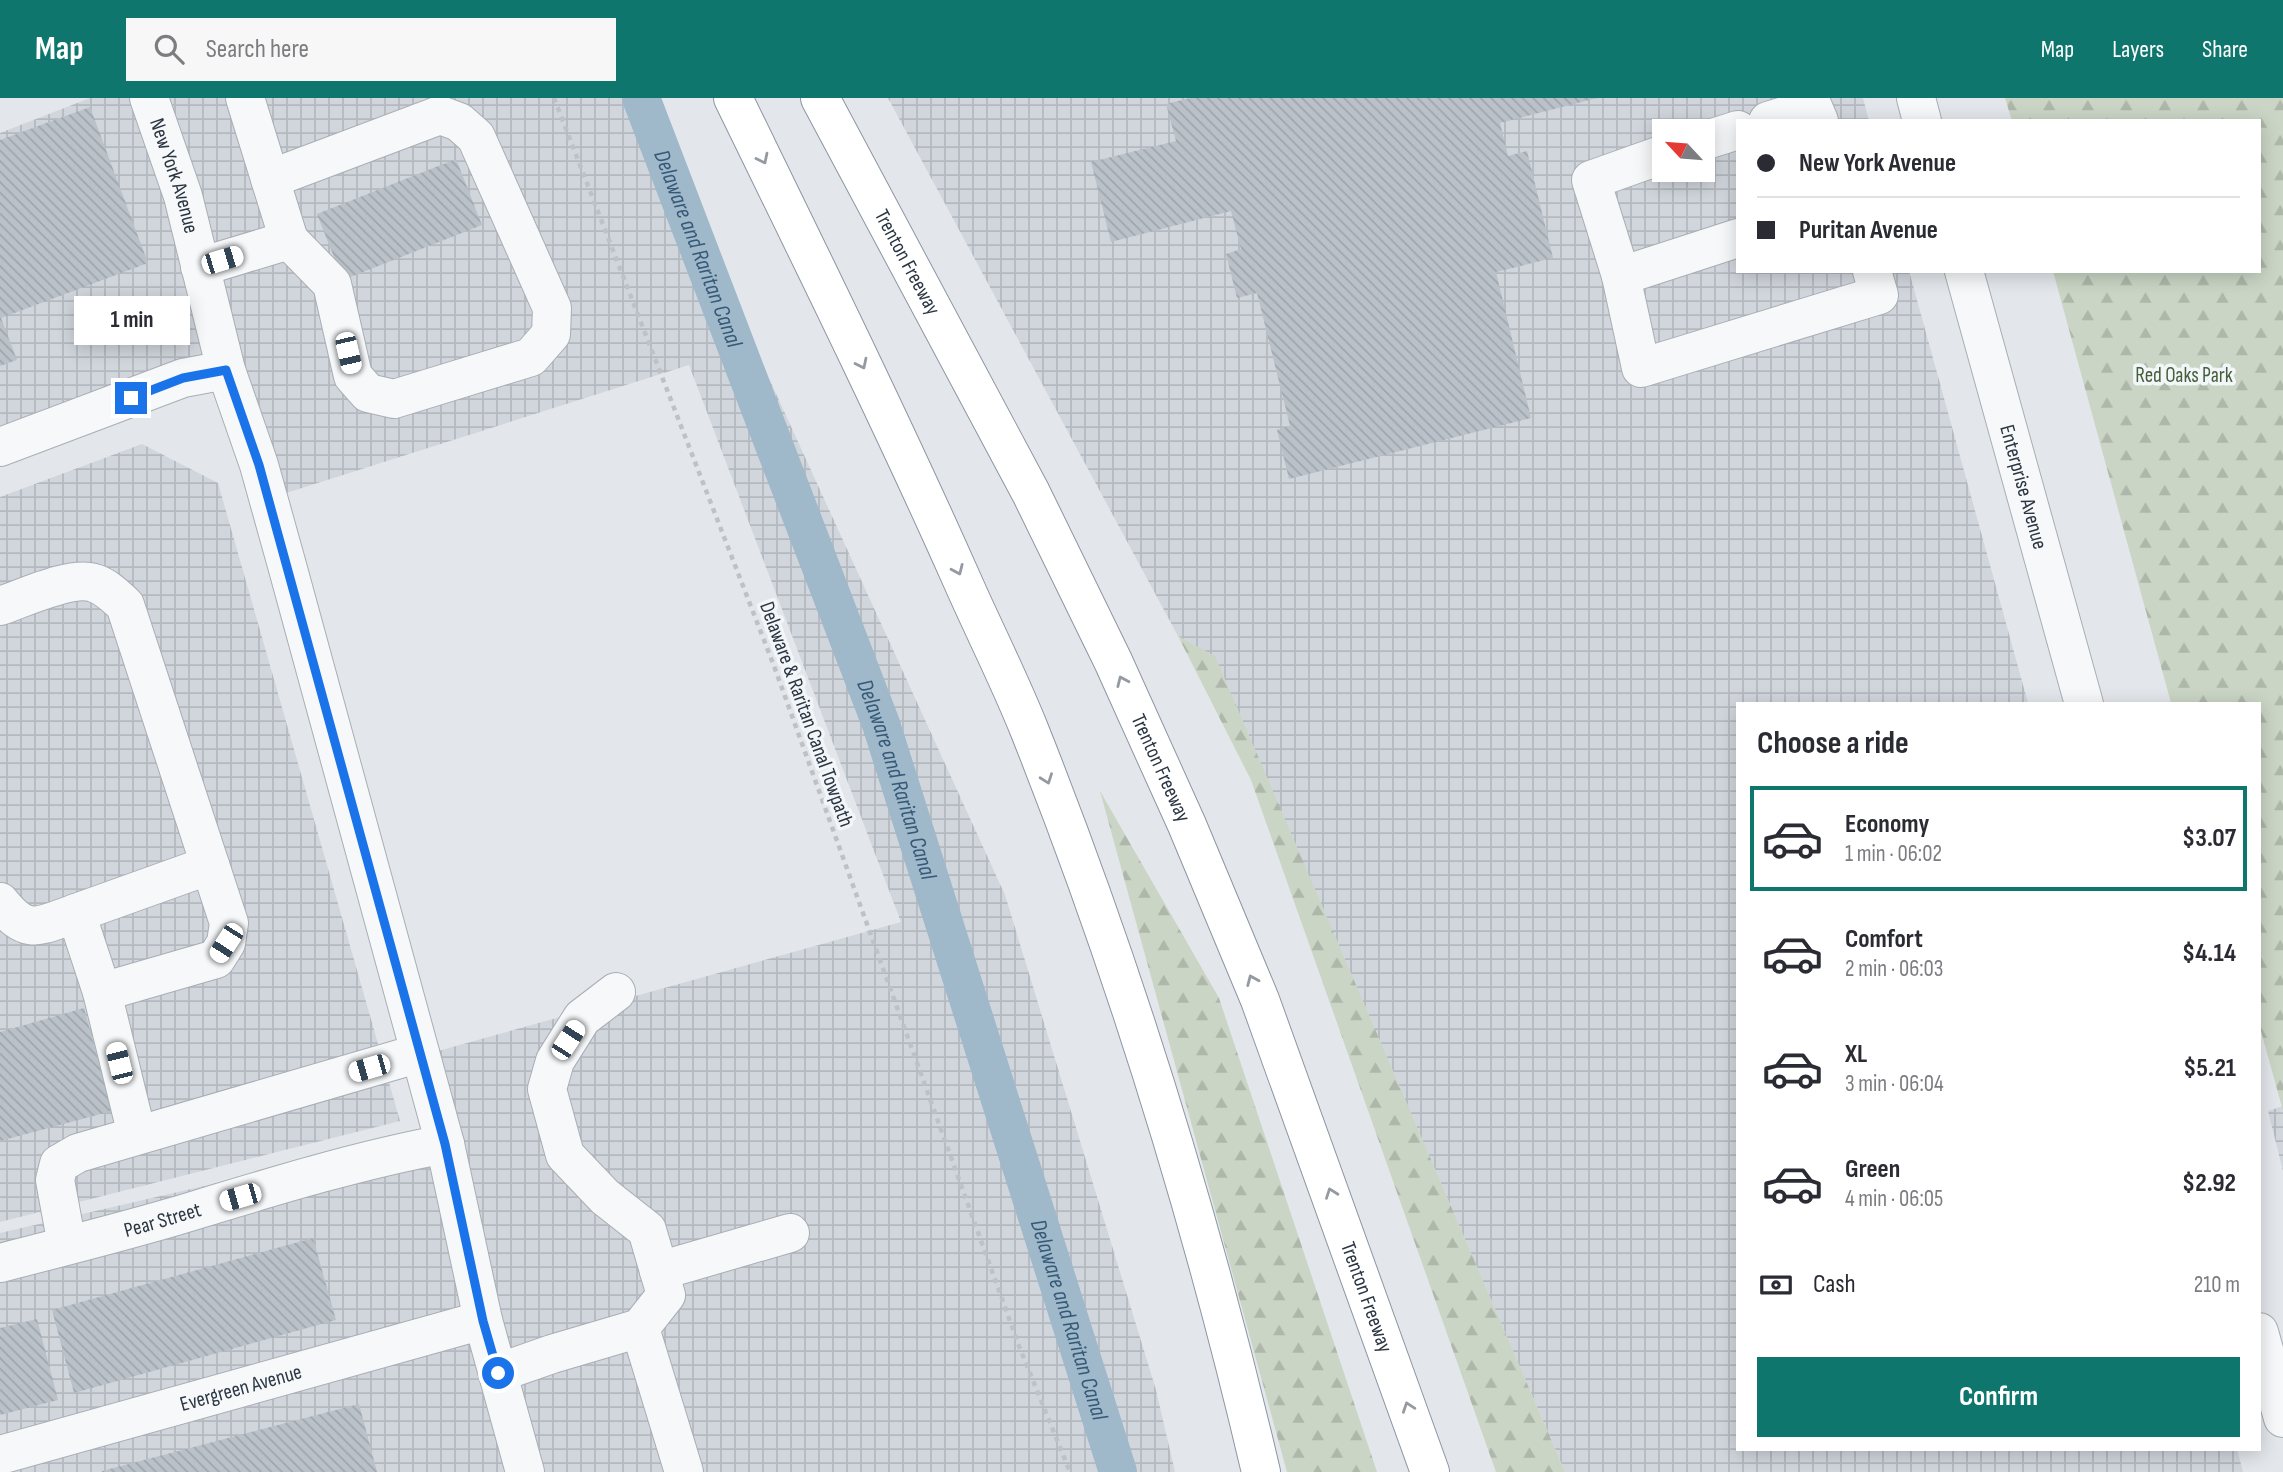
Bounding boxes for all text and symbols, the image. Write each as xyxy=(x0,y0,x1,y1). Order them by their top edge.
search box xyxy=(126,18,616,81)
text: Map xyxy=(35,29,84,69)
icon: search xyxy=(150,30,188,68)
text: Search here xyxy=(206,34,309,65)
text: Map xyxy=(2041,35,2074,64)
text: Layers xyxy=(2112,35,2164,64)
text: Share xyxy=(2202,35,2248,64)
street label: New York Avenue xyxy=(144,115,204,236)
north arrow xyxy=(1652,119,1715,182)
map controls xyxy=(1652,119,1715,182)
water label: Delaware and Raritan Canal xyxy=(647,146,748,352)
text: New York Avenue xyxy=(1799,148,1956,179)
one-way arrow xyxy=(755,152,769,164)
street label: Trenton Freeway xyxy=(869,205,945,319)
text: Puritan Avenue xyxy=(1799,215,1938,246)
car xyxy=(199,244,246,276)
callout: 1 min xyxy=(73,296,189,345)
text: 1 min xyxy=(111,306,153,334)
car xyxy=(334,330,363,376)
one-way arrow xyxy=(854,357,868,369)
park label: Red Oaks Park xyxy=(2135,363,2233,388)
route end xyxy=(115,382,147,414)
street label: Enterprise Avenue xyxy=(1994,422,2052,552)
one-way arrow xyxy=(950,563,964,576)
street label: Delaware & Raritan Canal Towpath xyxy=(754,598,859,830)
water label: Delaware and Raritan Canal xyxy=(850,675,943,884)
one-way arrow xyxy=(1116,676,1130,689)
street label: Trenton Freeway xyxy=(1126,710,1196,826)
text: Choose a ride xyxy=(1757,724,1909,763)
one-way arrow xyxy=(1039,773,1053,785)
icon: car xyxy=(1761,807,1824,870)
text: Economy xyxy=(1845,809,1929,840)
text: $3.07 xyxy=(2182,823,2236,854)
text: 1 min · 06:02 xyxy=(1845,840,1942,868)
car xyxy=(206,920,247,966)
icon: car xyxy=(1761,922,1824,985)
text: Comfort xyxy=(1845,924,1923,955)
text: $4.14 xyxy=(2182,938,2236,969)
text: 2 min · 06:03 xyxy=(1845,955,1943,983)
one-way arrow xyxy=(1246,975,1260,987)
car xyxy=(548,1017,589,1063)
icon: car xyxy=(1761,1037,1824,1100)
text: XL xyxy=(1845,1039,1867,1070)
car xyxy=(104,1040,135,1086)
car xyxy=(346,1052,393,1084)
text: $5.21 xyxy=(2183,1053,2236,1084)
text: 3 min · 06:04 xyxy=(1845,1070,1944,1098)
icon: car xyxy=(1761,1152,1824,1215)
text: Green xyxy=(1845,1154,1900,1185)
text: $2.92 xyxy=(2182,1168,2236,1199)
car xyxy=(217,1181,264,1213)
text: 4 min · 06:05 xyxy=(1845,1185,1943,1213)
one-way arrow xyxy=(1325,1188,1339,1200)
street label: Pear Street xyxy=(121,1197,204,1243)
water label: Delaware and Raritan Canal xyxy=(1024,1216,1114,1424)
street label: Trenton Freeway xyxy=(1335,1239,1398,1356)
icon: cash xyxy=(1757,1266,1795,1304)
text: Cash xyxy=(1813,1269,1856,1300)
text: 210 m xyxy=(2194,1271,2240,1299)
route start xyxy=(482,1357,514,1389)
button: Confirm xyxy=(1757,1357,2240,1437)
street label: Evergreen Avenue xyxy=(177,1359,305,1417)
one-way arrow xyxy=(1402,1402,1416,1414)

